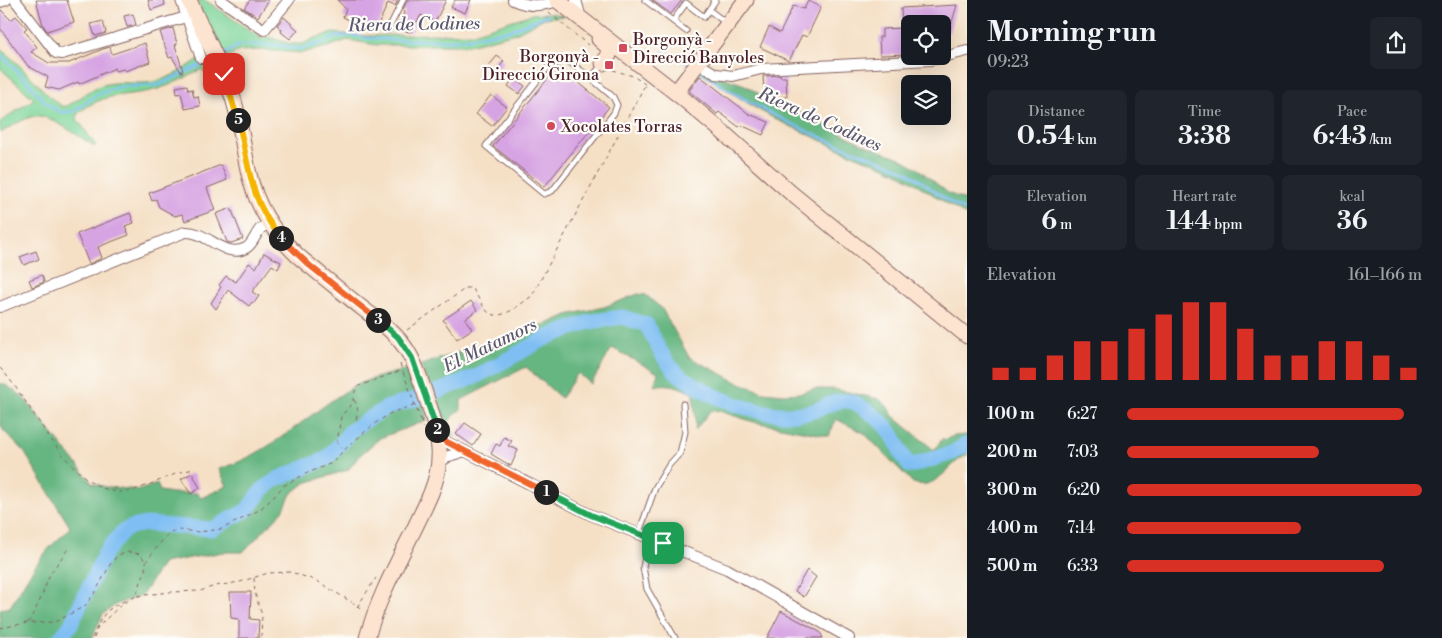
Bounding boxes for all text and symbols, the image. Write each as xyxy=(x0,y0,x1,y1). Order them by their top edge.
water label: Riera de Codines xyxy=(347,12,481,37)
map controls xyxy=(901,15,951,125)
button: locate xyxy=(901,15,951,65)
text: Morning run xyxy=(987,15,1156,50)
button: share xyxy=(1370,17,1422,69)
place label: Borgonyà - Direcció Banyoles xyxy=(632,30,764,68)
marker: Borgonyà - Direcció Banyoles xyxy=(617,42,629,54)
place label: Borgonyà - Direcció Girona xyxy=(482,47,600,85)
text: 09:23 xyxy=(987,52,1029,72)
pin xyxy=(203,53,245,95)
marker: Borgonyà - Direcció Girona xyxy=(603,59,615,71)
icon: check xyxy=(210,60,238,88)
button: layers xyxy=(901,75,951,125)
water label: Riera de Codines xyxy=(754,82,885,157)
text: Distance xyxy=(1029,103,1085,121)
text: Time xyxy=(1188,103,1221,121)
text: Pace xyxy=(1337,103,1367,121)
pin: 5 xyxy=(226,108,250,132)
text: 5 xyxy=(234,111,243,129)
place label: Xocolates Torras xyxy=(560,117,682,137)
marker: Xocolates Torras xyxy=(545,120,557,132)
text: 0.54 xyxy=(1017,121,1074,152)
text: 3:38 xyxy=(1178,121,1231,152)
text: 6:43 xyxy=(1312,121,1367,152)
text: km xyxy=(1074,131,1097,149)
text: /km xyxy=(1367,131,1392,149)
text: Elevation xyxy=(1027,188,1087,206)
text: Heart rate xyxy=(1172,188,1237,206)
text: kcal xyxy=(1339,188,1365,206)
text: 6 xyxy=(1041,206,1057,237)
text: 144 xyxy=(1166,206,1211,237)
text: 36 xyxy=(1337,206,1368,237)
text: m xyxy=(1057,216,1072,234)
text: bpm xyxy=(1211,216,1243,234)
pin: 4 xyxy=(268,226,294,250)
text: 4 xyxy=(277,229,286,247)
text: Elevation xyxy=(987,265,1056,285)
text: 161–166 m xyxy=(1348,265,1422,285)
pin: 3 xyxy=(366,308,390,332)
text: 3 xyxy=(374,311,383,329)
water label: El Matamors xyxy=(439,313,541,378)
text: 100 m xyxy=(987,404,1035,424)
text: 6:27 xyxy=(1067,404,1097,424)
pin: 2 xyxy=(424,418,450,442)
text: 2 xyxy=(433,421,442,439)
text: 200 m xyxy=(987,442,1037,462)
text: 7:03 xyxy=(1067,442,1098,462)
pin: 1 xyxy=(534,480,558,504)
text: 300 m xyxy=(987,480,1037,500)
text: 6:20 xyxy=(1067,480,1100,500)
text: 1 xyxy=(543,483,550,501)
text: 400 m xyxy=(987,518,1038,538)
text: 7:14 xyxy=(1067,518,1095,538)
pin xyxy=(642,522,684,564)
icon: arrive xyxy=(649,529,677,557)
text: 500 m xyxy=(987,556,1037,576)
text: 6:33 xyxy=(1067,556,1098,576)

